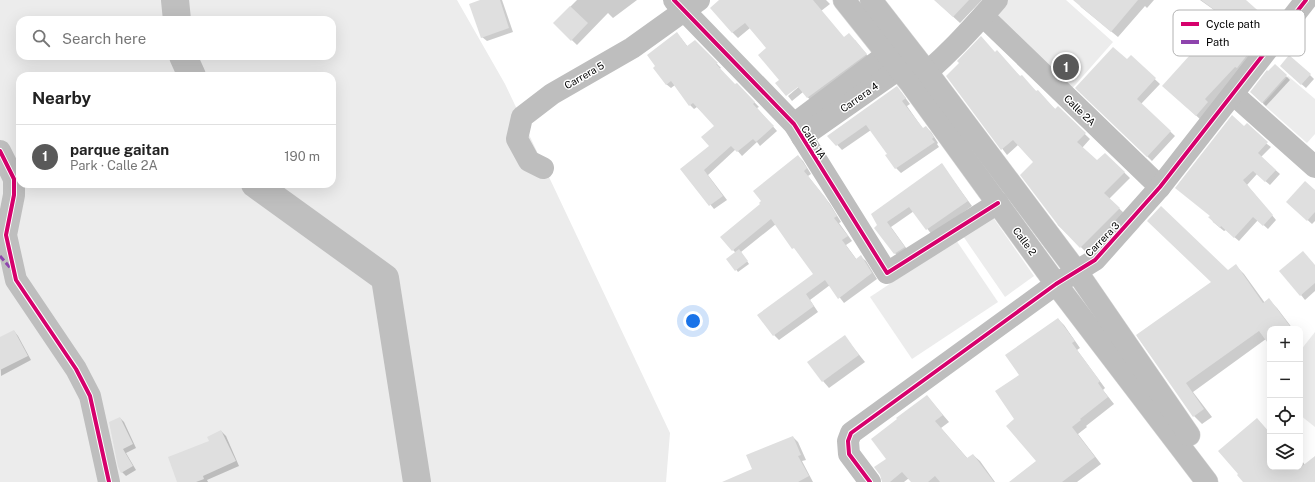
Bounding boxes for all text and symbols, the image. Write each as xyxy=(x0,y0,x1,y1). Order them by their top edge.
legend xyxy=(1173,10,1305,56)
search box xyxy=(16,16,336,60)
text: Cycle path xyxy=(1206,18,1260,30)
icon: search xyxy=(30,27,52,49)
text: Search here xyxy=(62,30,146,47)
text: Path xyxy=(1206,36,1229,48)
pin: 1 xyxy=(1053,52,1079,82)
street label: Carrera 5 xyxy=(562,59,606,91)
street label: Carrera 4 xyxy=(838,80,880,114)
text: Nearby xyxy=(32,88,91,108)
street label: Calle 2A xyxy=(1062,92,1098,128)
street label: Calle 1A xyxy=(799,123,829,161)
text: parque gaitan xyxy=(70,141,169,158)
text: 1 xyxy=(42,149,48,164)
text: 190 m xyxy=(284,149,320,164)
text: Park · Calle 2A xyxy=(70,158,158,173)
street label: Carrera 3 xyxy=(1082,219,1122,259)
street label: Calle 2 xyxy=(1011,225,1039,257)
your location xyxy=(683,311,703,331)
map controls xyxy=(1267,326,1303,470)
button: + xyxy=(1267,326,1303,362)
button: − xyxy=(1267,362,1303,398)
button: locate xyxy=(1267,398,1303,434)
button: layers xyxy=(1267,434,1303,470)

